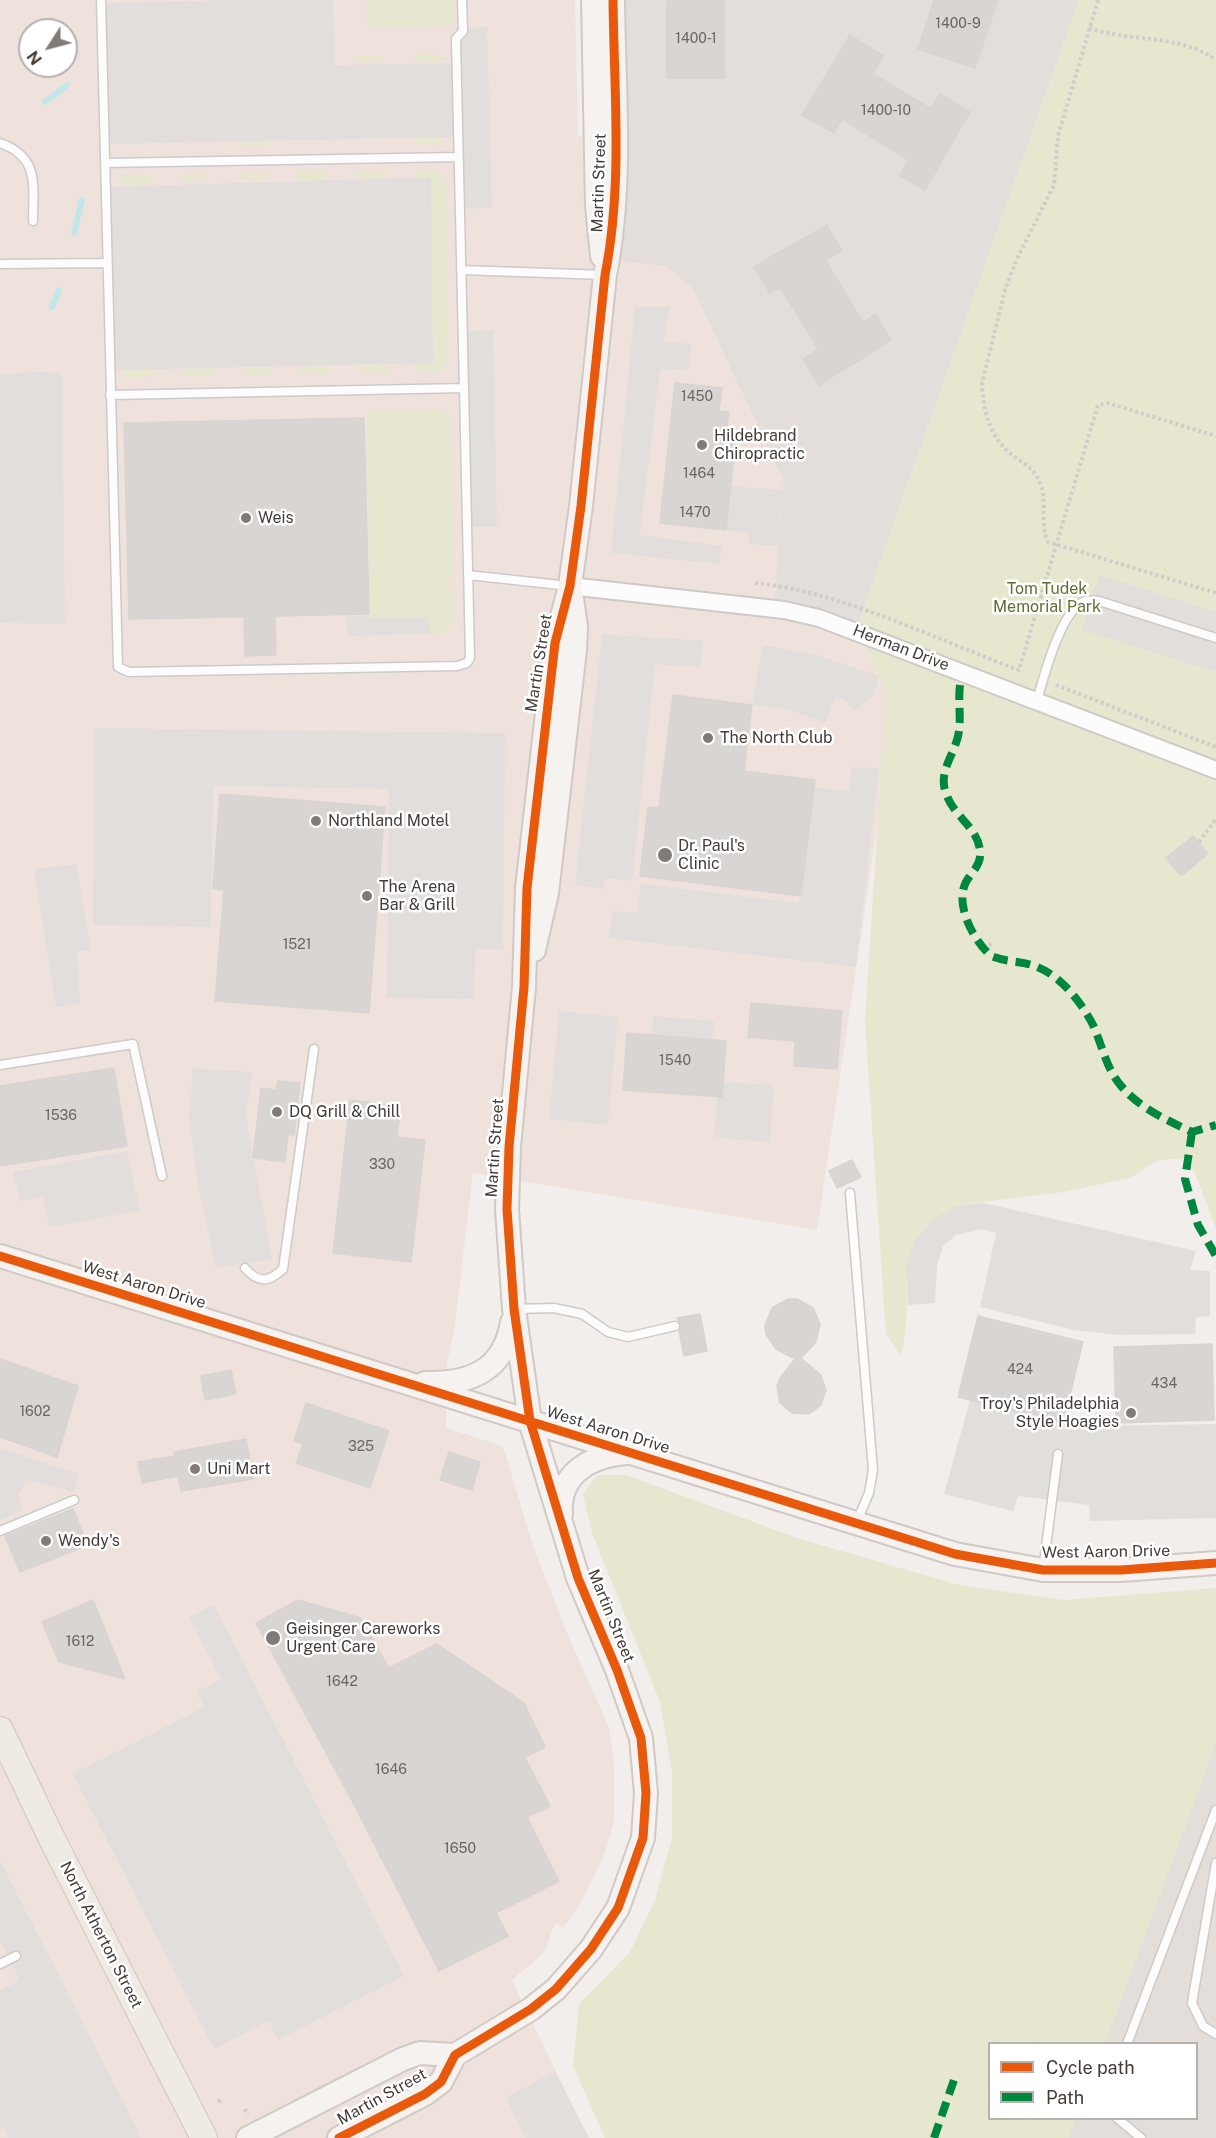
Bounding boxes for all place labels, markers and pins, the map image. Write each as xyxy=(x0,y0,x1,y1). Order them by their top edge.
place label: Hildebrand Chiropractic xyxy=(714,426,805,464)
marker: Hildebrand Chiropractic xyxy=(695,438,709,452)
place label: Weis xyxy=(258,508,294,528)
marker: Weis xyxy=(239,511,253,525)
place label: The North Club xyxy=(720,728,833,748)
marker: The North Club xyxy=(701,731,715,745)
place label: Northland Motel xyxy=(328,811,449,831)
marker: Northland Motel xyxy=(309,814,323,828)
place label: Dr. Paul's Clinic xyxy=(678,836,745,874)
marker: Dr. Paul's Clinic xyxy=(656,846,674,864)
place label: The Arena Bar & Grill xyxy=(379,877,455,915)
marker: The Arena Bar & Grill xyxy=(360,889,374,903)
place label: DQ Grill & Chill xyxy=(289,1102,400,1122)
marker: DQ Grill & Chill xyxy=(270,1105,284,1119)
place label: Troy's Philadelphia Style Hoagies xyxy=(979,1394,1119,1432)
marker: Troy's Philadelphia Style Hoagies xyxy=(1124,1406,1138,1420)
place label: Uni Mart xyxy=(207,1459,270,1479)
marker: Uni Mart xyxy=(188,1462,202,1476)
place label: Wendy's xyxy=(58,1531,120,1551)
marker: Wendy's xyxy=(39,1534,53,1548)
place label: Geisinger Careworks Urgent Care xyxy=(286,1619,440,1657)
marker: Geisinger Careworks Urgent Care xyxy=(264,1629,282,1647)

